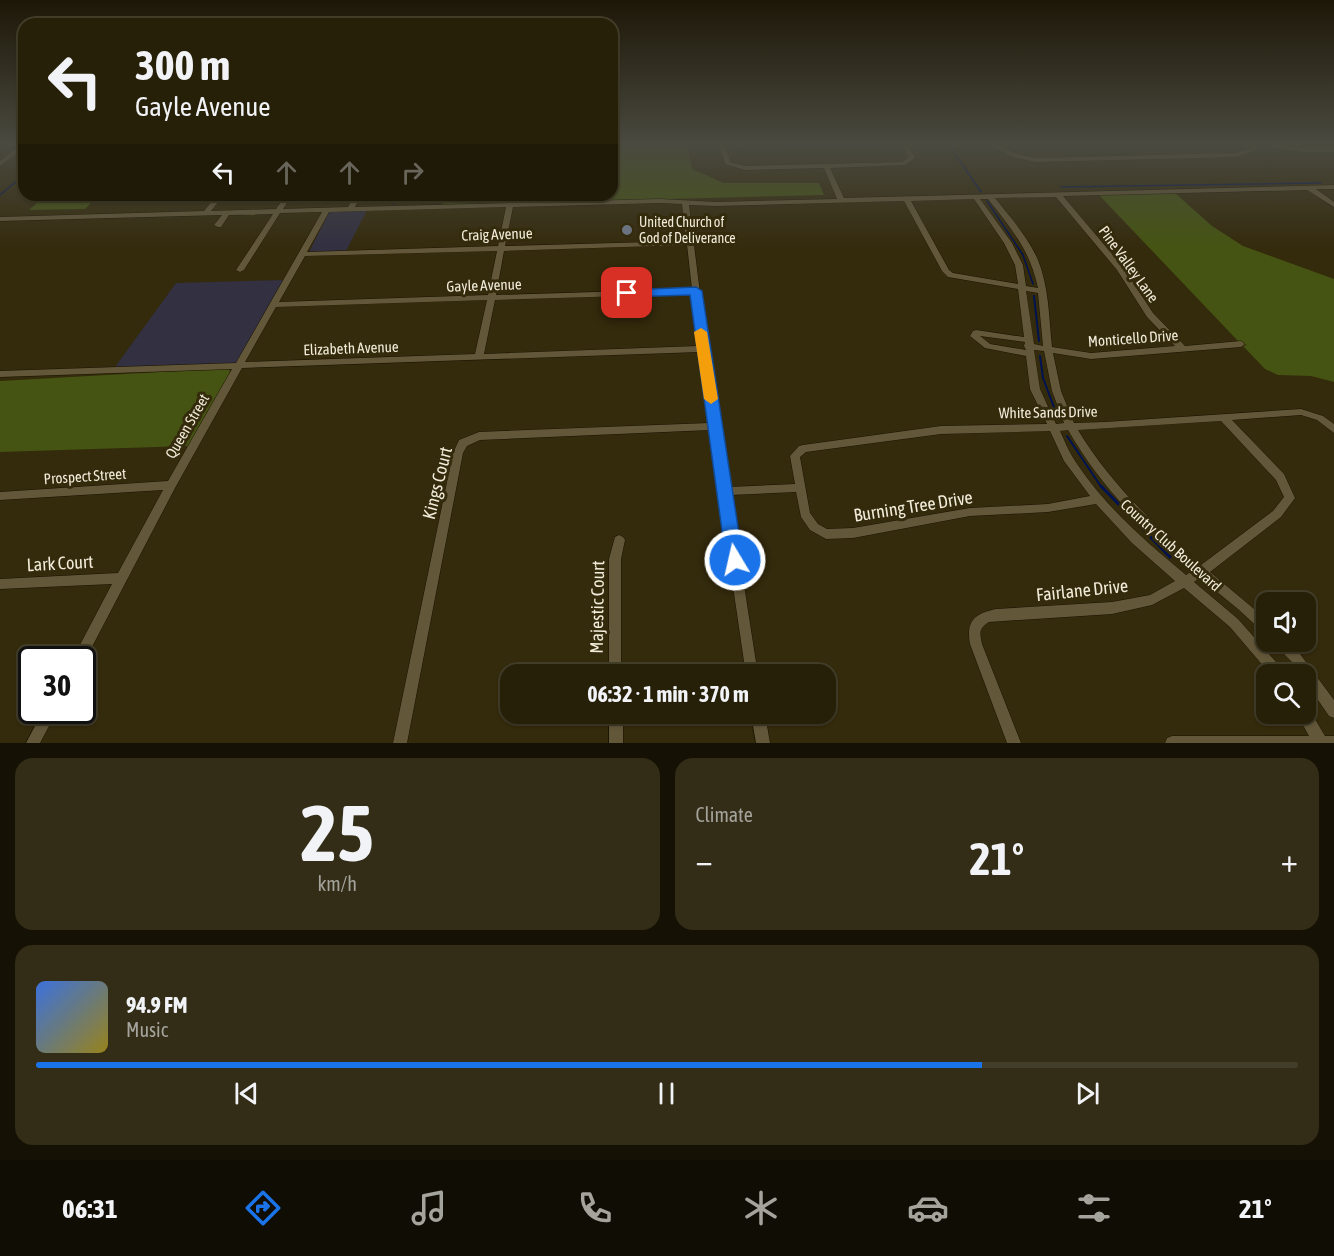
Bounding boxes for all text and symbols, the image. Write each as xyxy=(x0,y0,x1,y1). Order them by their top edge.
text: 300 m xyxy=(135,41,230,89)
icon: left xyxy=(36,42,114,120)
text: Gayle Avenue xyxy=(135,91,271,122)
icon: left xyxy=(207,156,240,189)
icon: ahead xyxy=(270,156,303,189)
icon: ahead xyxy=(333,156,366,189)
icon: right xyxy=(396,156,429,189)
place label: United Church of God of Deliverance xyxy=(639,214,736,246)
marker: United Church of God of Deliverance xyxy=(620,223,634,237)
street label: Pine Valley Lane xyxy=(1096,223,1162,306)
street label: Craig Avenue xyxy=(461,224,533,244)
pin xyxy=(601,267,652,318)
street label: Gayle Avenue xyxy=(446,275,522,295)
icon: arrive xyxy=(610,276,643,309)
street label: Monticello Drive xyxy=(1087,326,1179,350)
street label: Elizabeth Avenue xyxy=(303,338,399,358)
street label: Queen Street xyxy=(162,391,212,461)
street label: White Sands Drive xyxy=(998,403,1098,421)
street label: Kings Court xyxy=(418,445,456,521)
street label: Prospect Street xyxy=(43,465,127,487)
street label: Burning Tree Drive xyxy=(852,486,974,526)
street label: Country Club Boulevard xyxy=(1117,496,1225,594)
position arrow xyxy=(703,528,767,592)
street label: Lark Court xyxy=(26,551,94,575)
street label: Majestic Court xyxy=(586,560,608,654)
street label: Fairlane Drive xyxy=(1035,575,1129,605)
map controls xyxy=(1256,592,1316,724)
button: sound xyxy=(1256,592,1316,652)
speed limit sign: 30 xyxy=(18,646,96,724)
button: search xyxy=(1256,664,1316,724)
text: 06:32 · 1 min · 370 m xyxy=(587,681,749,707)
text: 25 xyxy=(301,788,374,878)
text: Climate xyxy=(696,803,753,826)
text: 21° xyxy=(969,833,1024,885)
text: − xyxy=(696,841,713,879)
text: + xyxy=(1281,841,1298,879)
text: km/h xyxy=(317,872,357,895)
text: 94.9 FM xyxy=(126,992,188,1018)
text: Music xyxy=(126,1018,168,1041)
icon: previous xyxy=(230,1077,263,1110)
icon: pause xyxy=(650,1077,683,1110)
icon: next xyxy=(1071,1077,1104,1110)
icon: directions xyxy=(242,1187,284,1229)
icon: music xyxy=(408,1187,450,1229)
icon: phone xyxy=(574,1187,616,1229)
icon: climate xyxy=(740,1187,782,1229)
icon: car xyxy=(907,1187,949,1229)
icon: filters xyxy=(1073,1187,1115,1229)
text: 06:31 xyxy=(62,1193,118,1224)
text: 21° xyxy=(1239,1193,1272,1224)

